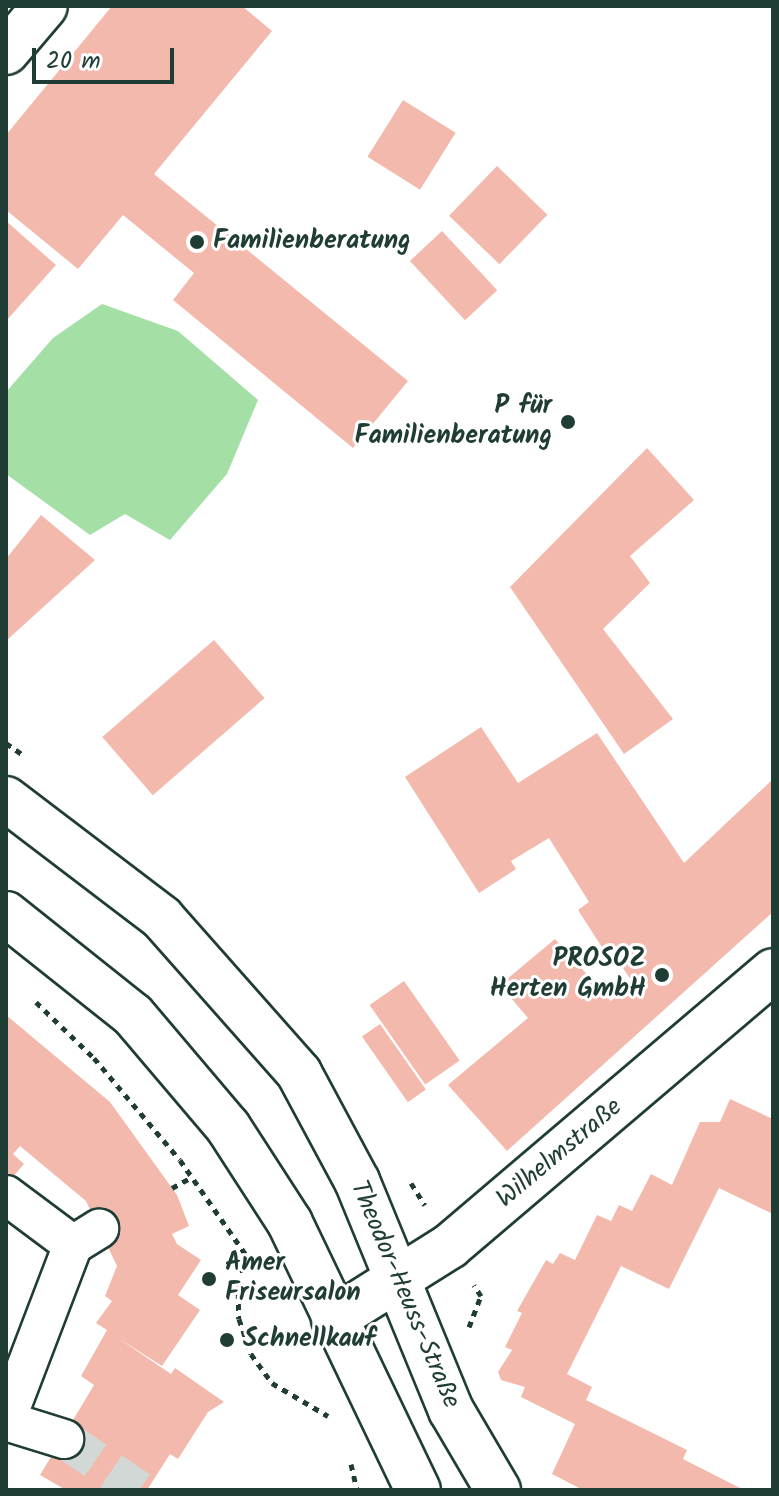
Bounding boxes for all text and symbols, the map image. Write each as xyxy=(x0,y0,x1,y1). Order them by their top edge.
scale bar xyxy=(36,32,178,82)
text: 20 m xyxy=(46,42,101,81)
place label: Familienberatung xyxy=(213,226,411,258)
marker: Familienberatung xyxy=(188,233,206,251)
place label: P für Familienberatung xyxy=(354,391,552,452)
marker: P für Familienberatung xyxy=(559,413,577,431)
place label: PROSOZ Herten GmbH xyxy=(490,944,646,1006)
marker: PROSOZ Herten GmbH xyxy=(653,966,671,984)
street label: Wilhelmstraße xyxy=(491,1092,629,1216)
street label: Theodor-Heuss-Straße xyxy=(342,1177,466,1413)
place label: Amer Friseursalon xyxy=(225,1248,361,1310)
marker: Amer Friseursalon xyxy=(200,1270,218,1288)
place label: Schnellkauf xyxy=(243,1324,376,1356)
marker: Schnellkauf xyxy=(218,1331,236,1349)

